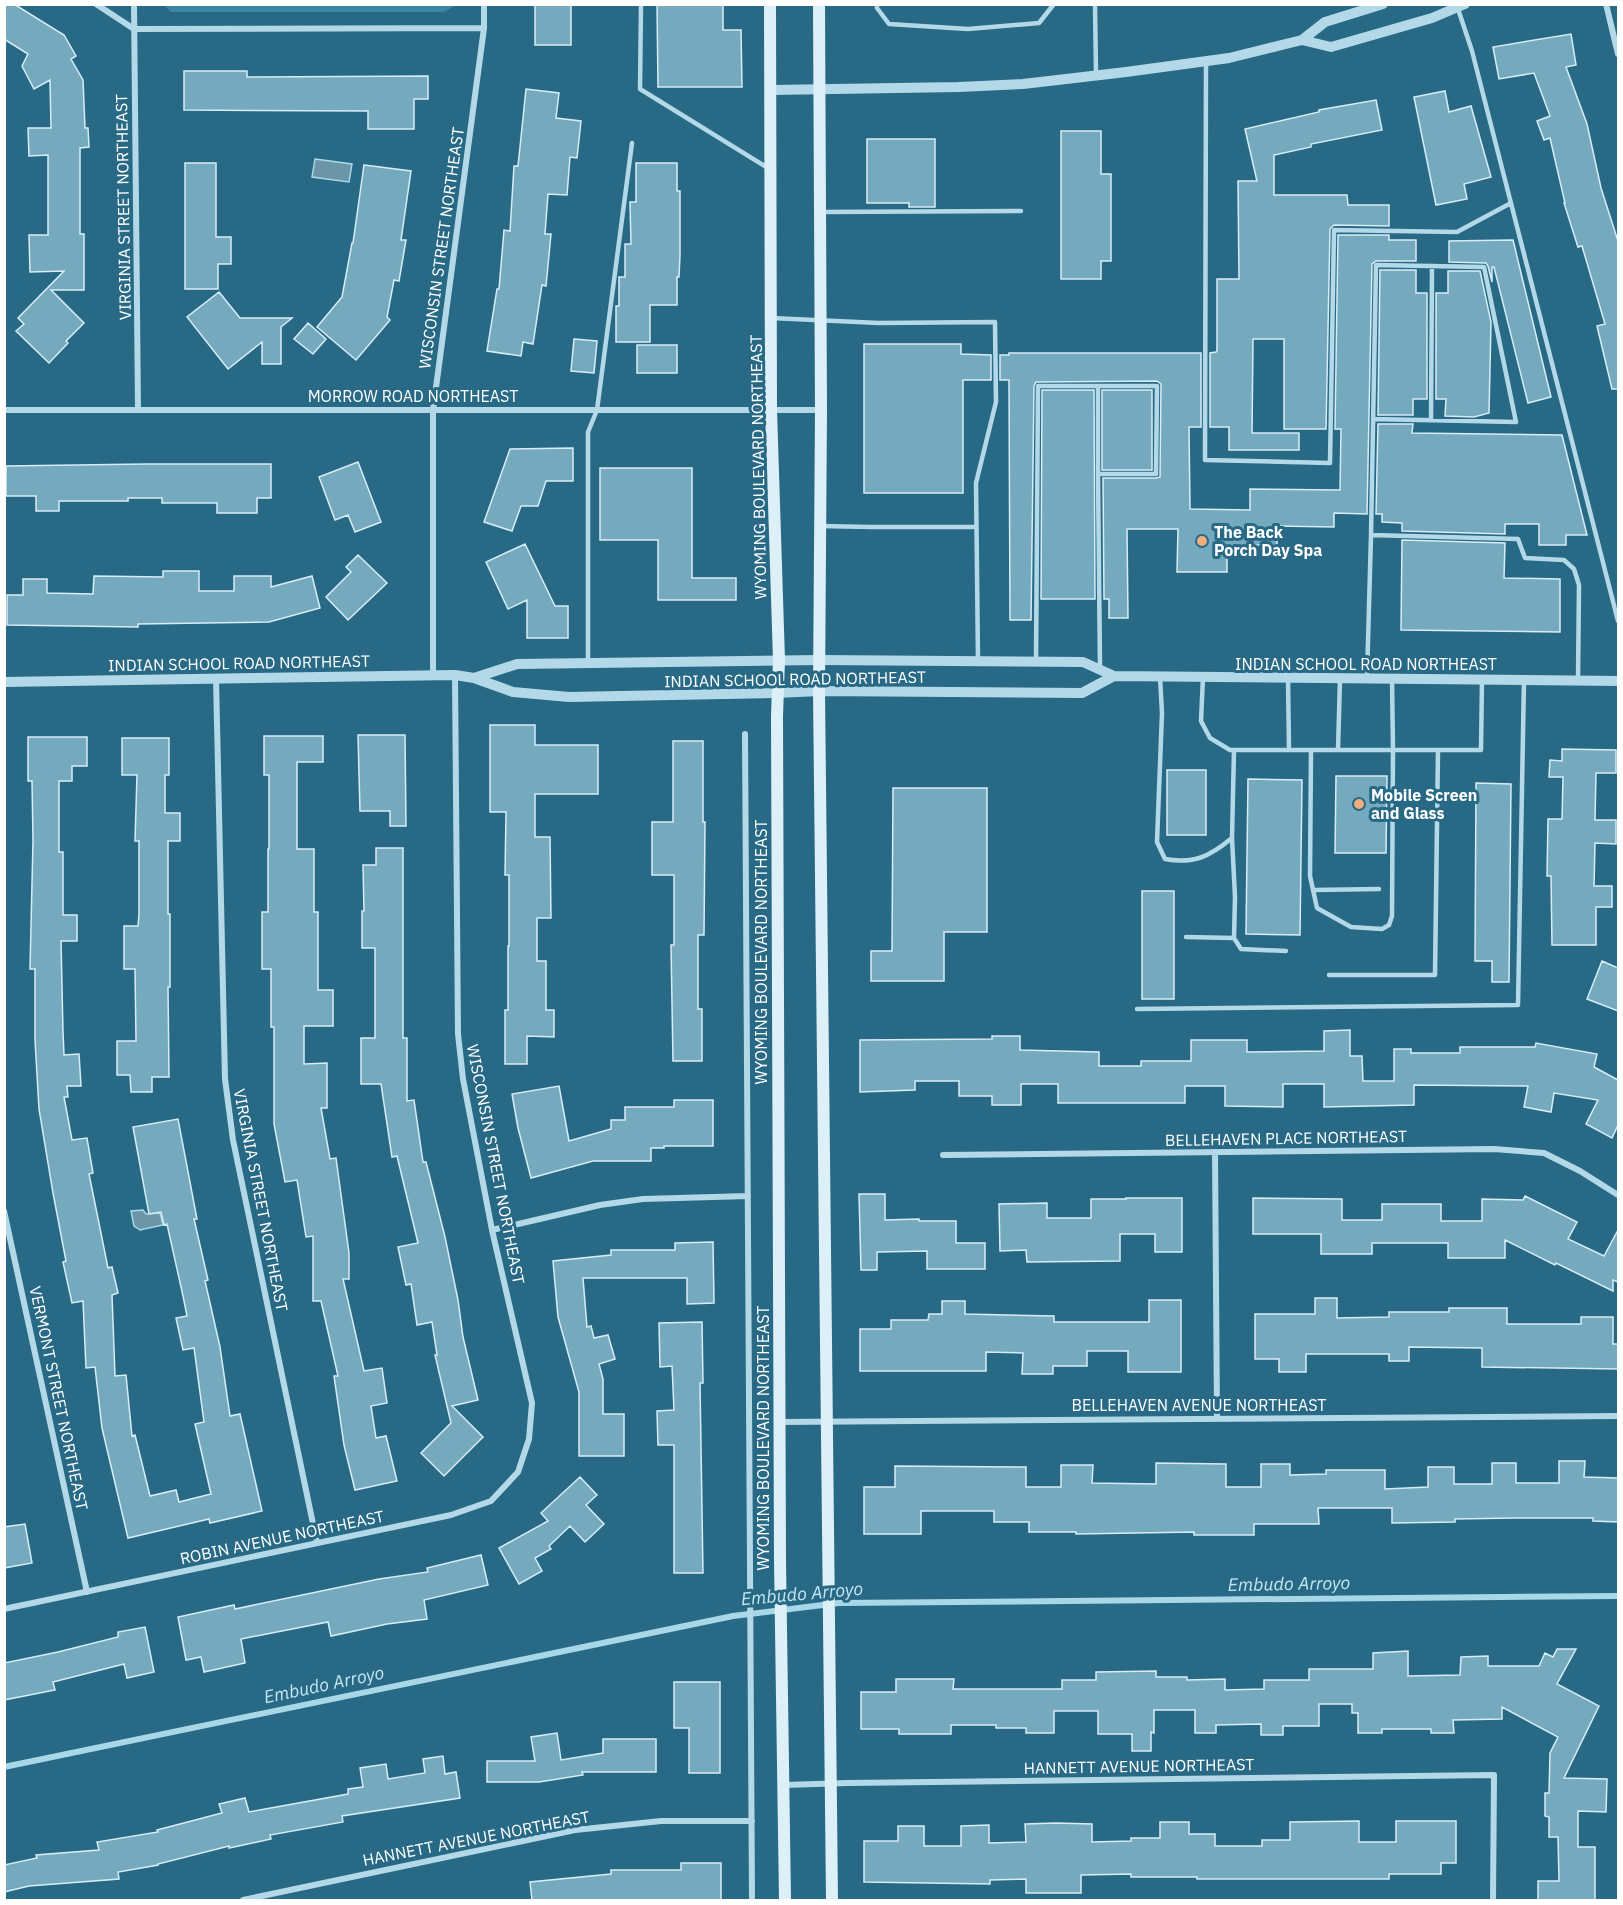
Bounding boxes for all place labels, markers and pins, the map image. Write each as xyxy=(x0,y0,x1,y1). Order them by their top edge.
place label: The Back Porch Day Spa xyxy=(1214,522,1322,560)
marker: The Back Porch Day Spa xyxy=(1195,534,1209,548)
place label: Mobile Screen and Glass xyxy=(1371,785,1477,823)
marker: Mobile Screen and Glass xyxy=(1352,797,1366,811)

